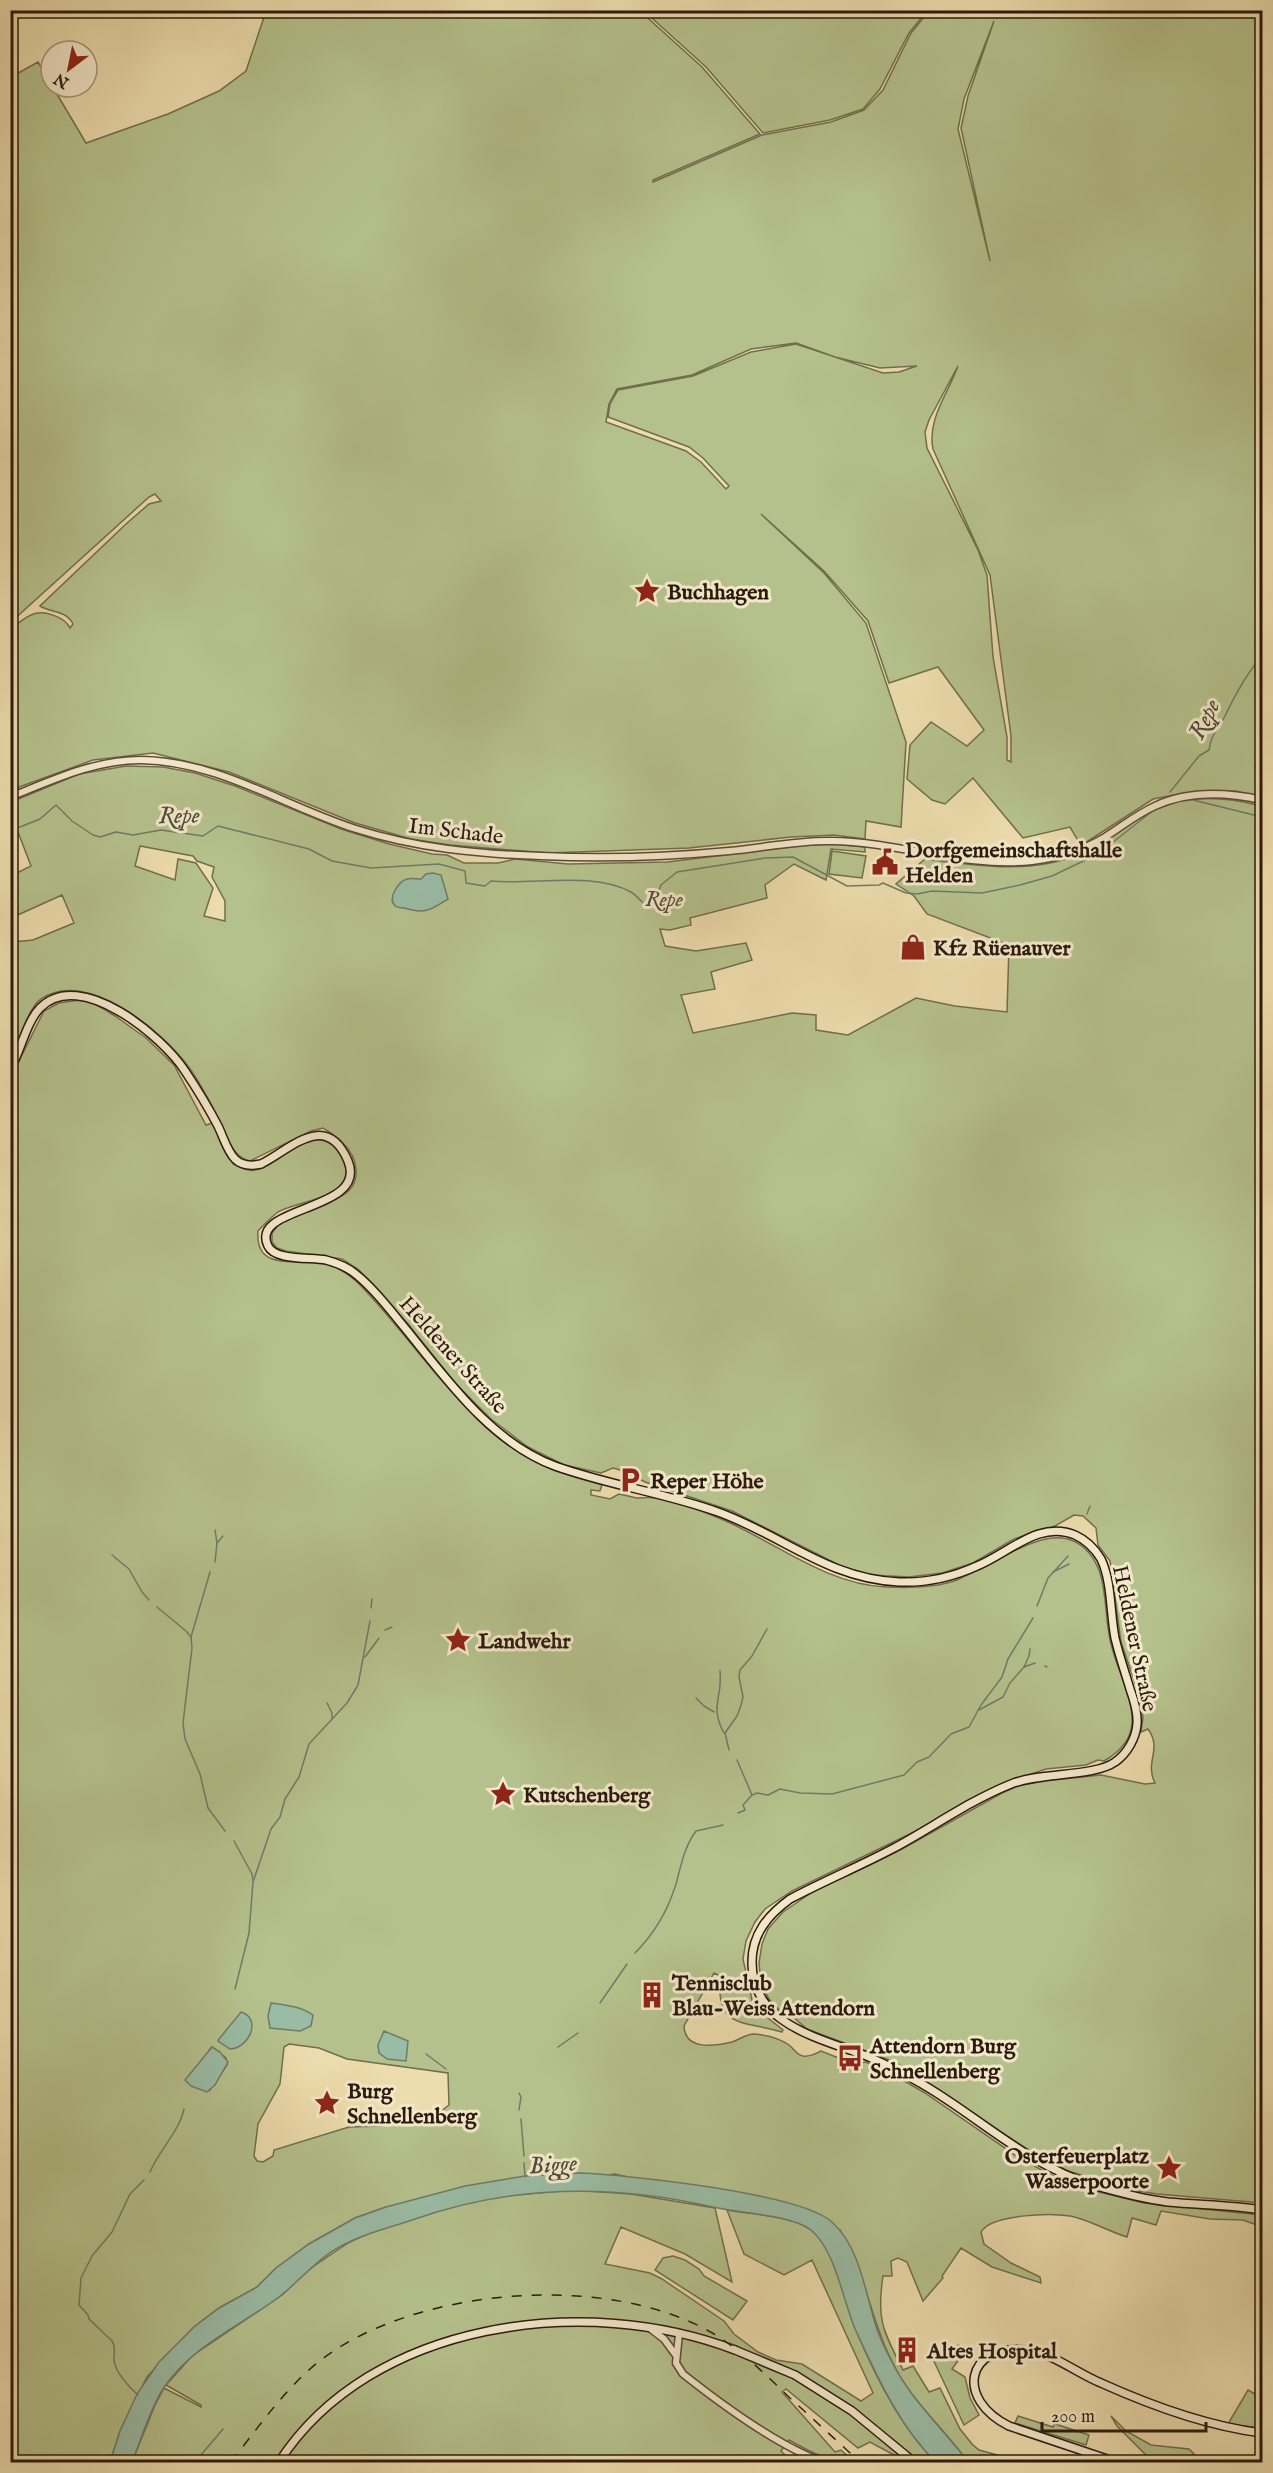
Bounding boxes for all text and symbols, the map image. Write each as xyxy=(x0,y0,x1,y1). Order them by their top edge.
north arrow xyxy=(39,39,99,99)
text: N xyxy=(51,68,74,93)
place icon: Buchhagen xyxy=(632,576,662,606)
place label: Buchhagen xyxy=(667,579,769,607)
water label: Repe xyxy=(1182,694,1229,745)
water label: Repe xyxy=(158,801,200,832)
street label: Im Schade xyxy=(407,812,505,852)
place label: Dorfgemeinschaftshalle Helden xyxy=(905,837,1122,890)
public building icon: Dorfgemeinschaftshalle Helden xyxy=(870,847,900,877)
park label: Repe xyxy=(645,886,684,914)
shop icon: Kfz Rüenauver xyxy=(898,932,928,962)
place label: Kfz Rüenauver xyxy=(933,935,1071,963)
street label: Heldener Straße xyxy=(392,1291,513,1420)
parking icon: Reper Höhe xyxy=(615,1465,645,1495)
place label: Reper Höhe xyxy=(650,1468,764,1496)
street label: Heldener Straße xyxy=(1105,1563,1163,1714)
place icon: Landwehr xyxy=(443,1625,473,1655)
place label: Landwehr xyxy=(478,1628,572,1656)
place icon: Kutschenberg xyxy=(488,1779,518,1809)
place label: Kutschenberg xyxy=(523,1782,651,1810)
place label: Tennisclub Blau-Weiss Attendorn xyxy=(671,1970,875,2023)
building icon: Tennisclub Blau-Weiss Attendorn xyxy=(637,1980,667,2010)
place label: Attendorn Burg Schnellenberg xyxy=(869,2033,1017,2086)
bus stop icon: Attendorn Burg Schnellenberg xyxy=(835,2043,865,2073)
place label: Burg Schnellenberg xyxy=(347,2078,478,2131)
place icon: Burg Schnellenberg xyxy=(312,2088,342,2118)
place label: Osterfeuerplatz Wasserpoorte xyxy=(1005,2143,1150,2196)
water label: Bigge xyxy=(528,2148,578,2183)
place icon: Osterfeuerplatz Wasserpoorte xyxy=(1154,2153,1184,2183)
building icon: Altes Hospital xyxy=(892,2335,922,2365)
place label: Altes Hospital xyxy=(926,2338,1058,2366)
scale bar xyxy=(1042,2395,1206,2433)
text: 200 m xyxy=(1051,2406,1095,2429)

